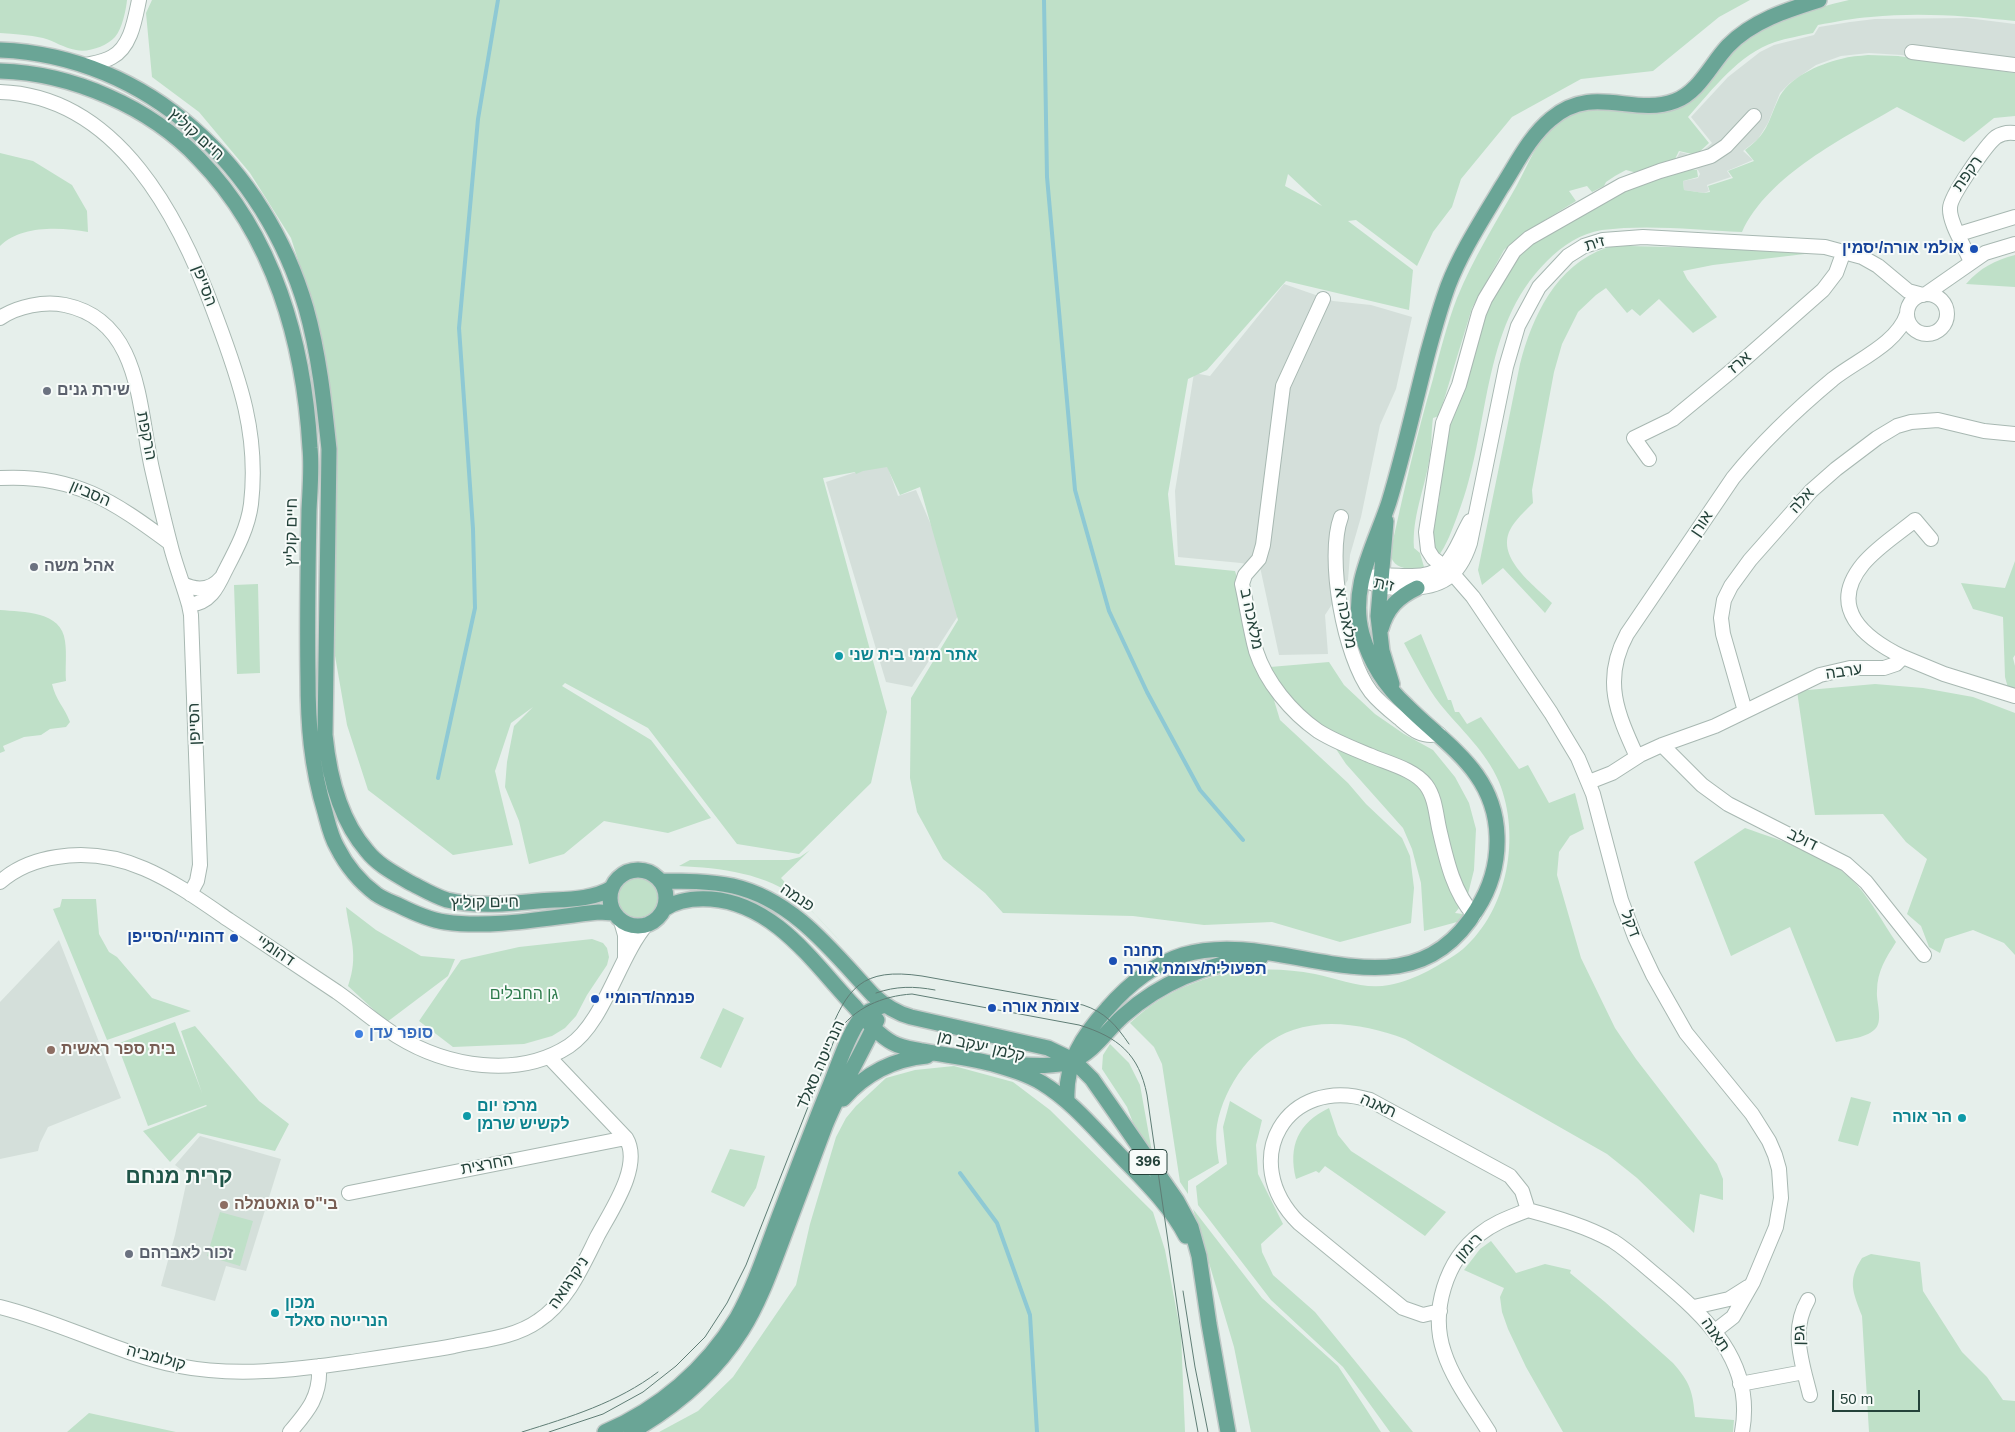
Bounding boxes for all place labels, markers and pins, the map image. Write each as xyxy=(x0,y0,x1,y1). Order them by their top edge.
place label: אולמי אורה/יסמין xyxy=(1842,239,1964,259)
marker: אולמי אורה/יסמין xyxy=(1968,243,1980,255)
place label: שירת גנים xyxy=(57,381,130,401)
marker: שירת גנים xyxy=(41,385,53,397)
place label: אהל משה xyxy=(44,557,114,577)
marker: אהל משה xyxy=(28,561,40,573)
place label: אתר מימי בית שני xyxy=(849,646,977,666)
marker: אתר מימי בית שני xyxy=(833,650,845,662)
place label: דהומיי/הסייפן xyxy=(127,928,224,948)
marker: דהומיי/הסייפן xyxy=(228,932,240,944)
place label: תחנה תפעולית/צומת אורה xyxy=(1123,942,1267,980)
marker: תחנה תפעולית/צומת אורה xyxy=(1107,955,1119,967)
place label: פנמה/דהומיי xyxy=(605,989,695,1009)
marker: פנמה/דהומיי xyxy=(589,993,601,1005)
place label: צומת אורה xyxy=(1002,998,1079,1018)
marker: צומת אורה xyxy=(986,1002,998,1014)
place label: סופר עדן xyxy=(369,1024,433,1044)
marker: סופר עדן xyxy=(353,1028,365,1040)
place label: בית ספר ראשית xyxy=(61,1040,175,1060)
marker: בית ספר ראשית xyxy=(45,1044,57,1056)
place label: מרכז יום לקשיש שרמן xyxy=(477,1097,570,1135)
place label: הר אורה xyxy=(1892,1108,1952,1128)
marker: מרכז יום לקשיש שרמן xyxy=(461,1110,473,1122)
marker: הר אורה xyxy=(1956,1112,1968,1124)
place label: בי"ס גואטמלה xyxy=(234,1195,338,1215)
marker: בי"ס גואטמלה xyxy=(218,1199,230,1211)
place label: זכור לאברהם xyxy=(139,1244,233,1264)
marker: זכור לאברהם xyxy=(123,1248,135,1260)
place label: מכון הנרייטה סאלד xyxy=(285,1294,388,1332)
marker: מכון הנרייטה סאלד xyxy=(269,1307,281,1319)

